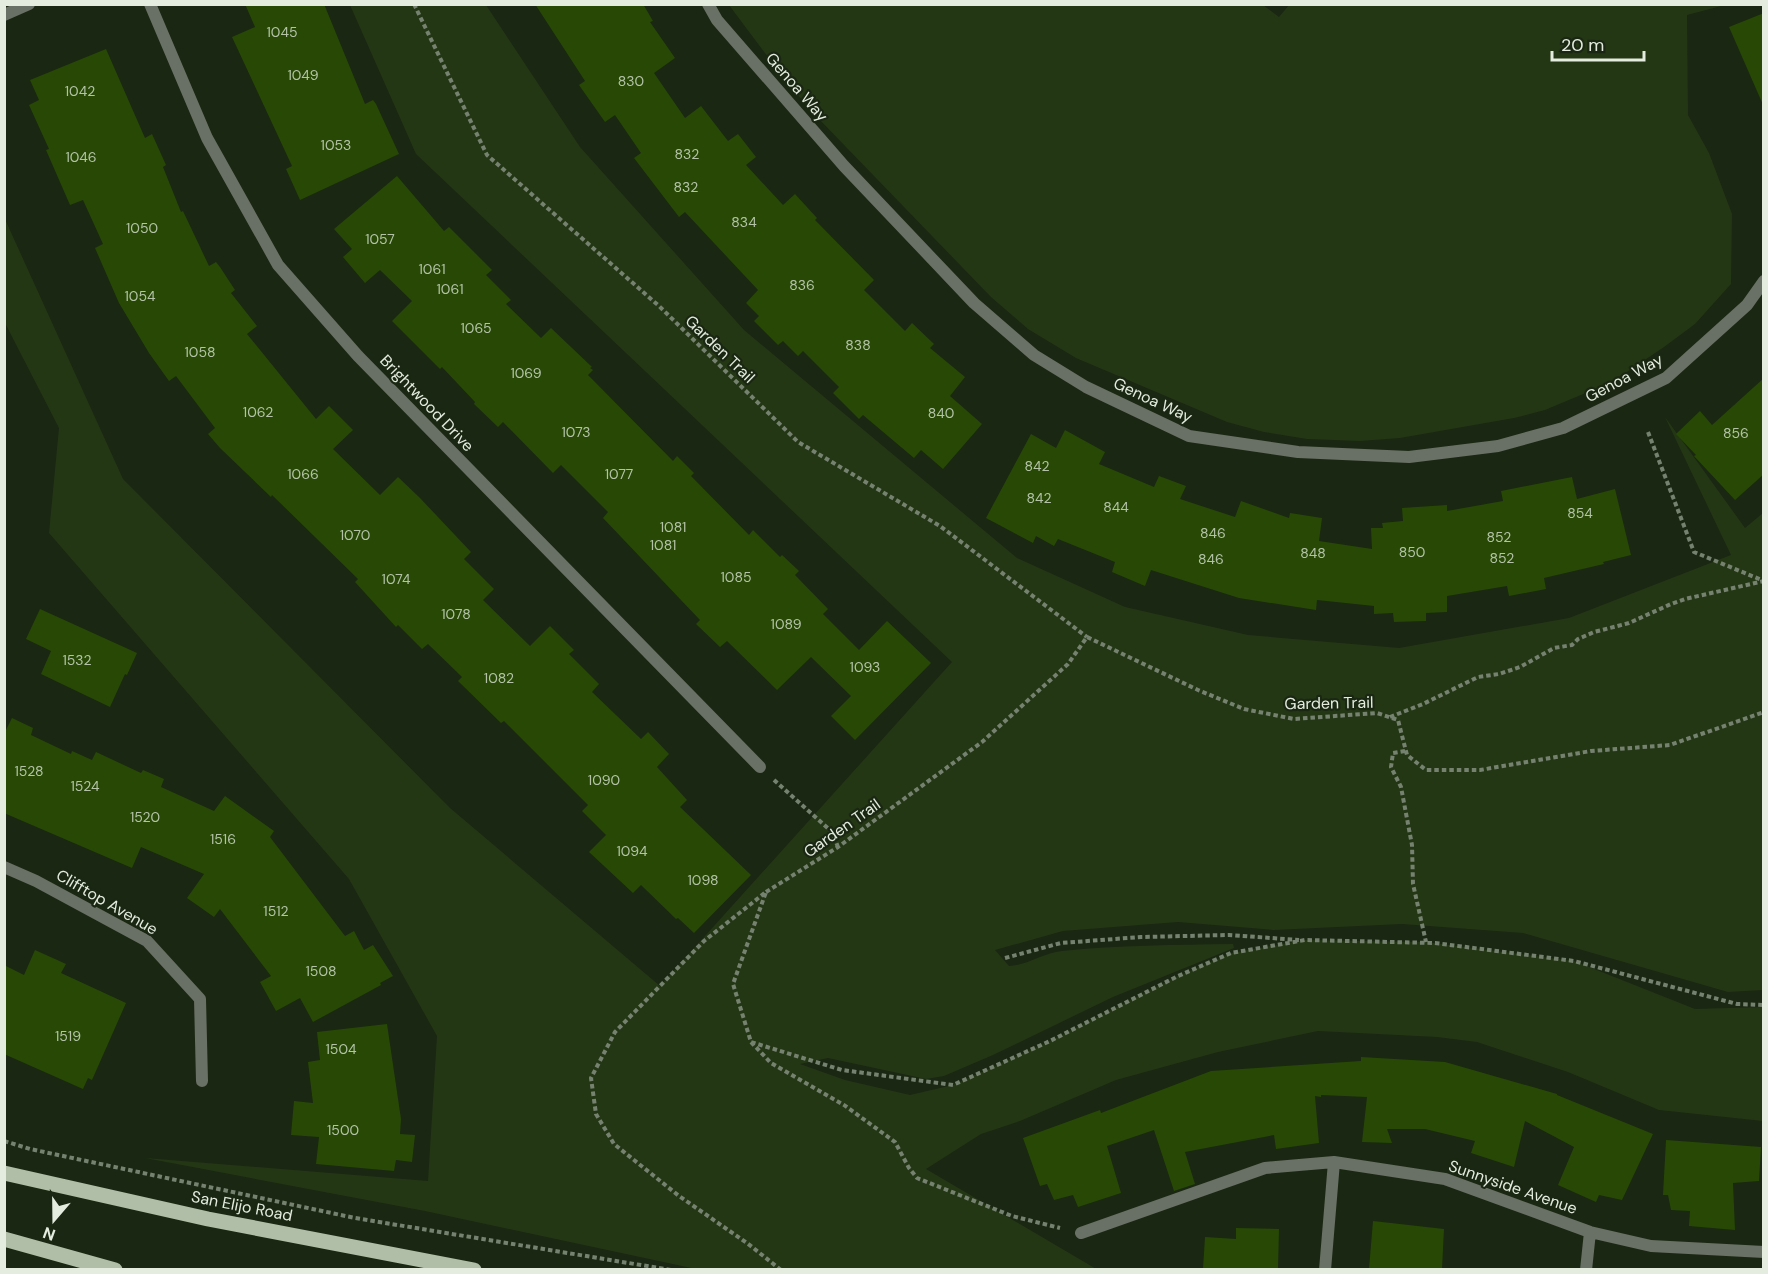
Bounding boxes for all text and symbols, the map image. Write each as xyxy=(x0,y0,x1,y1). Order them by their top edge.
house number: 1045 xyxy=(267,23,297,41)
scale bar xyxy=(1552,24,1644,62)
text: 20 m xyxy=(1561,33,1604,57)
street label: Genoa Way xyxy=(761,48,833,126)
house number: 1049 xyxy=(287,66,319,84)
house number: 830 xyxy=(618,72,644,90)
house number: 1042 xyxy=(65,82,95,100)
house number: 1053 xyxy=(321,136,351,154)
house number: 832 xyxy=(675,145,699,163)
house number: 1046 xyxy=(65,148,97,166)
house number: 832 xyxy=(674,178,698,196)
house number: 834 xyxy=(731,213,757,231)
house number: 1050 xyxy=(126,219,158,237)
house number: 1057 xyxy=(365,230,395,248)
house number: 1061 xyxy=(418,260,446,278)
house number: 836 xyxy=(789,276,815,294)
house number: 1061 xyxy=(436,280,464,298)
house number: 1054 xyxy=(125,287,156,305)
street label: Garden Trail xyxy=(681,310,759,388)
house number: 1065 xyxy=(461,319,492,337)
house number: 838 xyxy=(845,336,871,354)
house number: 1058 xyxy=(185,343,216,361)
street label: Genoa Way xyxy=(1582,349,1667,407)
street label: Brightwood Drive xyxy=(375,350,479,456)
house number: 1069 xyxy=(510,364,542,382)
street label: Genoa Way xyxy=(1110,373,1196,428)
house number: 1062 xyxy=(243,403,273,421)
house number: 840 xyxy=(928,404,954,422)
house number: 1073 xyxy=(561,423,591,441)
house number: 856 xyxy=(1723,424,1749,442)
house number: 842 xyxy=(1024,457,1050,475)
house number: 1066 xyxy=(287,465,319,483)
house number: 1077 xyxy=(605,465,633,483)
house number: 842 xyxy=(1026,489,1052,507)
house number: 844 xyxy=(1103,498,1129,516)
house number: 854 xyxy=(1567,504,1593,522)
house number: 1081 xyxy=(660,518,686,536)
house number: 846 xyxy=(1200,524,1226,542)
house number: 1070 xyxy=(340,526,370,544)
house number: 852 xyxy=(1487,528,1511,546)
house number: 1081 xyxy=(650,536,676,554)
house number: 850 xyxy=(1399,543,1425,561)
house number: 848 xyxy=(1300,544,1326,562)
house number: 852 xyxy=(1490,549,1514,567)
house number: 846 xyxy=(1198,550,1224,568)
house number: 1085 xyxy=(721,568,752,586)
house number: 1074 xyxy=(382,570,411,588)
house number: 1078 xyxy=(441,605,471,623)
house number: 1089 xyxy=(771,615,802,633)
house number: 1532 xyxy=(62,651,92,669)
house number: 1093 xyxy=(850,658,880,676)
house number: 1082 xyxy=(484,669,514,687)
street label: Garden Trail xyxy=(1284,692,1374,714)
house number: 1528 xyxy=(14,762,44,780)
house number: 1090 xyxy=(588,771,620,789)
house number: 1524 xyxy=(71,777,100,795)
street label: Garden Trail xyxy=(799,794,885,862)
house number: 1520 xyxy=(130,808,160,826)
house number: 1516 xyxy=(210,830,236,848)
house number: 1094 xyxy=(616,842,648,860)
street label: Clifftop Avenue xyxy=(52,864,162,940)
house number: 1098 xyxy=(687,871,719,889)
house number: 1512 xyxy=(263,902,289,920)
house number: 1508 xyxy=(306,962,337,980)
house number: 1519 xyxy=(55,1027,81,1045)
house number: 1504 xyxy=(326,1040,357,1058)
house number: 1500 xyxy=(327,1121,359,1139)
street label: Sunnyside Avenue xyxy=(1446,1155,1580,1219)
street label: San Elijo Road xyxy=(190,1186,294,1226)
north arrow xyxy=(24,1190,84,1250)
text: N xyxy=(40,1222,58,1245)

